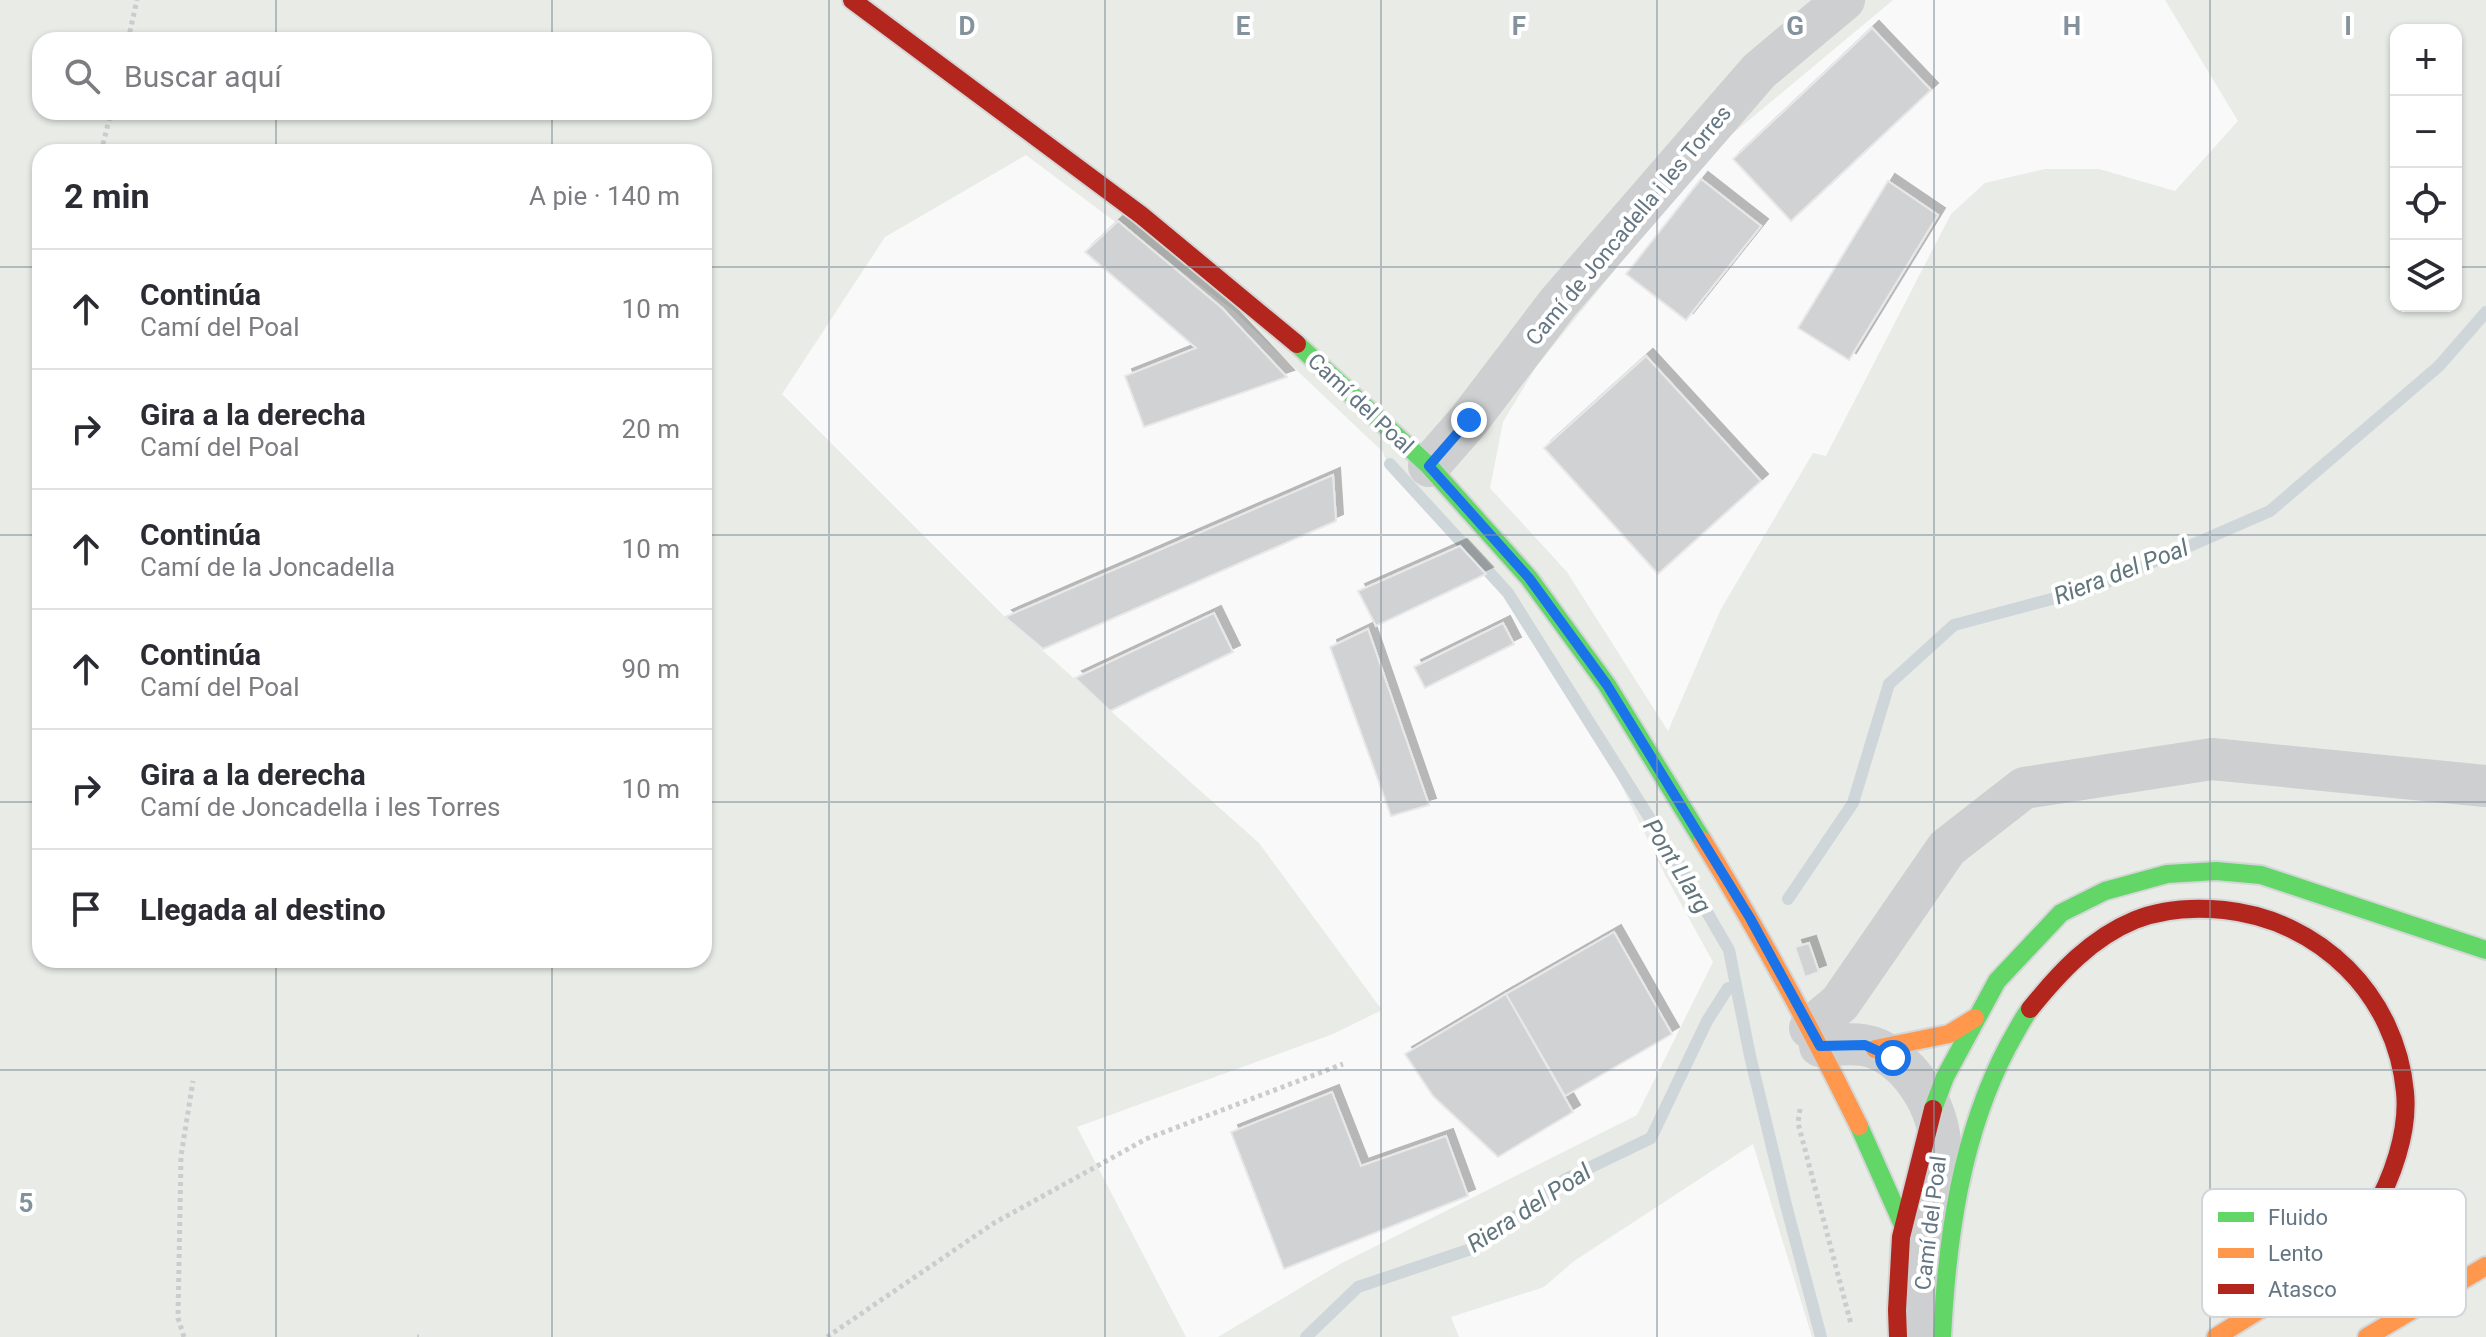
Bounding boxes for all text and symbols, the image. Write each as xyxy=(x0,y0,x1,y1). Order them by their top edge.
text: D xyxy=(959,11,975,41)
text: E xyxy=(1236,11,1251,41)
text: F xyxy=(1512,11,1526,41)
text: G xyxy=(1786,11,1804,41)
text: H xyxy=(2063,11,2081,41)
text: I xyxy=(2344,11,2352,41)
map controls xyxy=(2390,24,2462,312)
button: + xyxy=(2390,24,2462,96)
search box xyxy=(32,32,712,120)
icon: search xyxy=(60,54,104,98)
text: Buscar aquí xyxy=(124,59,282,94)
button: − xyxy=(2390,96,2462,168)
street label: Camí de Joncadella i les Torres xyxy=(1521,100,1736,350)
button: locate xyxy=(2390,168,2462,240)
text: 2 min xyxy=(64,176,149,216)
text: A pie · 140 m xyxy=(529,181,680,211)
button: layers xyxy=(2390,240,2462,312)
text: Continúa xyxy=(140,277,261,312)
icon: ahead xyxy=(64,287,108,331)
text: 10 m xyxy=(622,294,680,324)
text: Camí del Poal xyxy=(140,312,300,342)
street label: Camí del Poal xyxy=(1303,348,1419,459)
text: Gira a la derecha xyxy=(140,397,366,432)
route end xyxy=(1451,402,1487,438)
icon: right xyxy=(64,407,108,451)
text: 20 m xyxy=(622,414,680,444)
text: Camí del Poal xyxy=(140,432,300,462)
text: Continúa xyxy=(140,517,261,552)
icon: ahead xyxy=(64,527,108,571)
water label: Riera del Poal xyxy=(2050,533,2192,610)
text: 10 m xyxy=(622,534,680,564)
text: Camí de la Joncadella xyxy=(140,552,395,582)
text: Continúa xyxy=(140,637,261,672)
icon: ahead xyxy=(64,647,108,691)
text: 90 m xyxy=(622,654,680,684)
text: Camí del Poal xyxy=(140,672,300,702)
text: Gira a la derecha xyxy=(140,757,366,792)
icon: right xyxy=(64,767,108,811)
text: 10 m xyxy=(622,774,680,804)
text: Camí de Joncadella i les Torres xyxy=(140,792,501,822)
water label: Pont Llarg xyxy=(1637,814,1717,918)
icon: arrive xyxy=(64,887,108,931)
text: Llegada al destino xyxy=(140,892,386,927)
route start xyxy=(1875,1040,1911,1076)
street label: Camí del Poal xyxy=(1910,1155,1951,1292)
water label: Riera del Poal xyxy=(1462,1158,1596,1258)
text: 5 xyxy=(19,1188,33,1218)
legend xyxy=(2202,1189,2466,1317)
text: Fluido xyxy=(2268,1205,2328,1230)
text: Lento xyxy=(2268,1241,2323,1266)
text: Atasco xyxy=(2268,1277,2337,1302)

